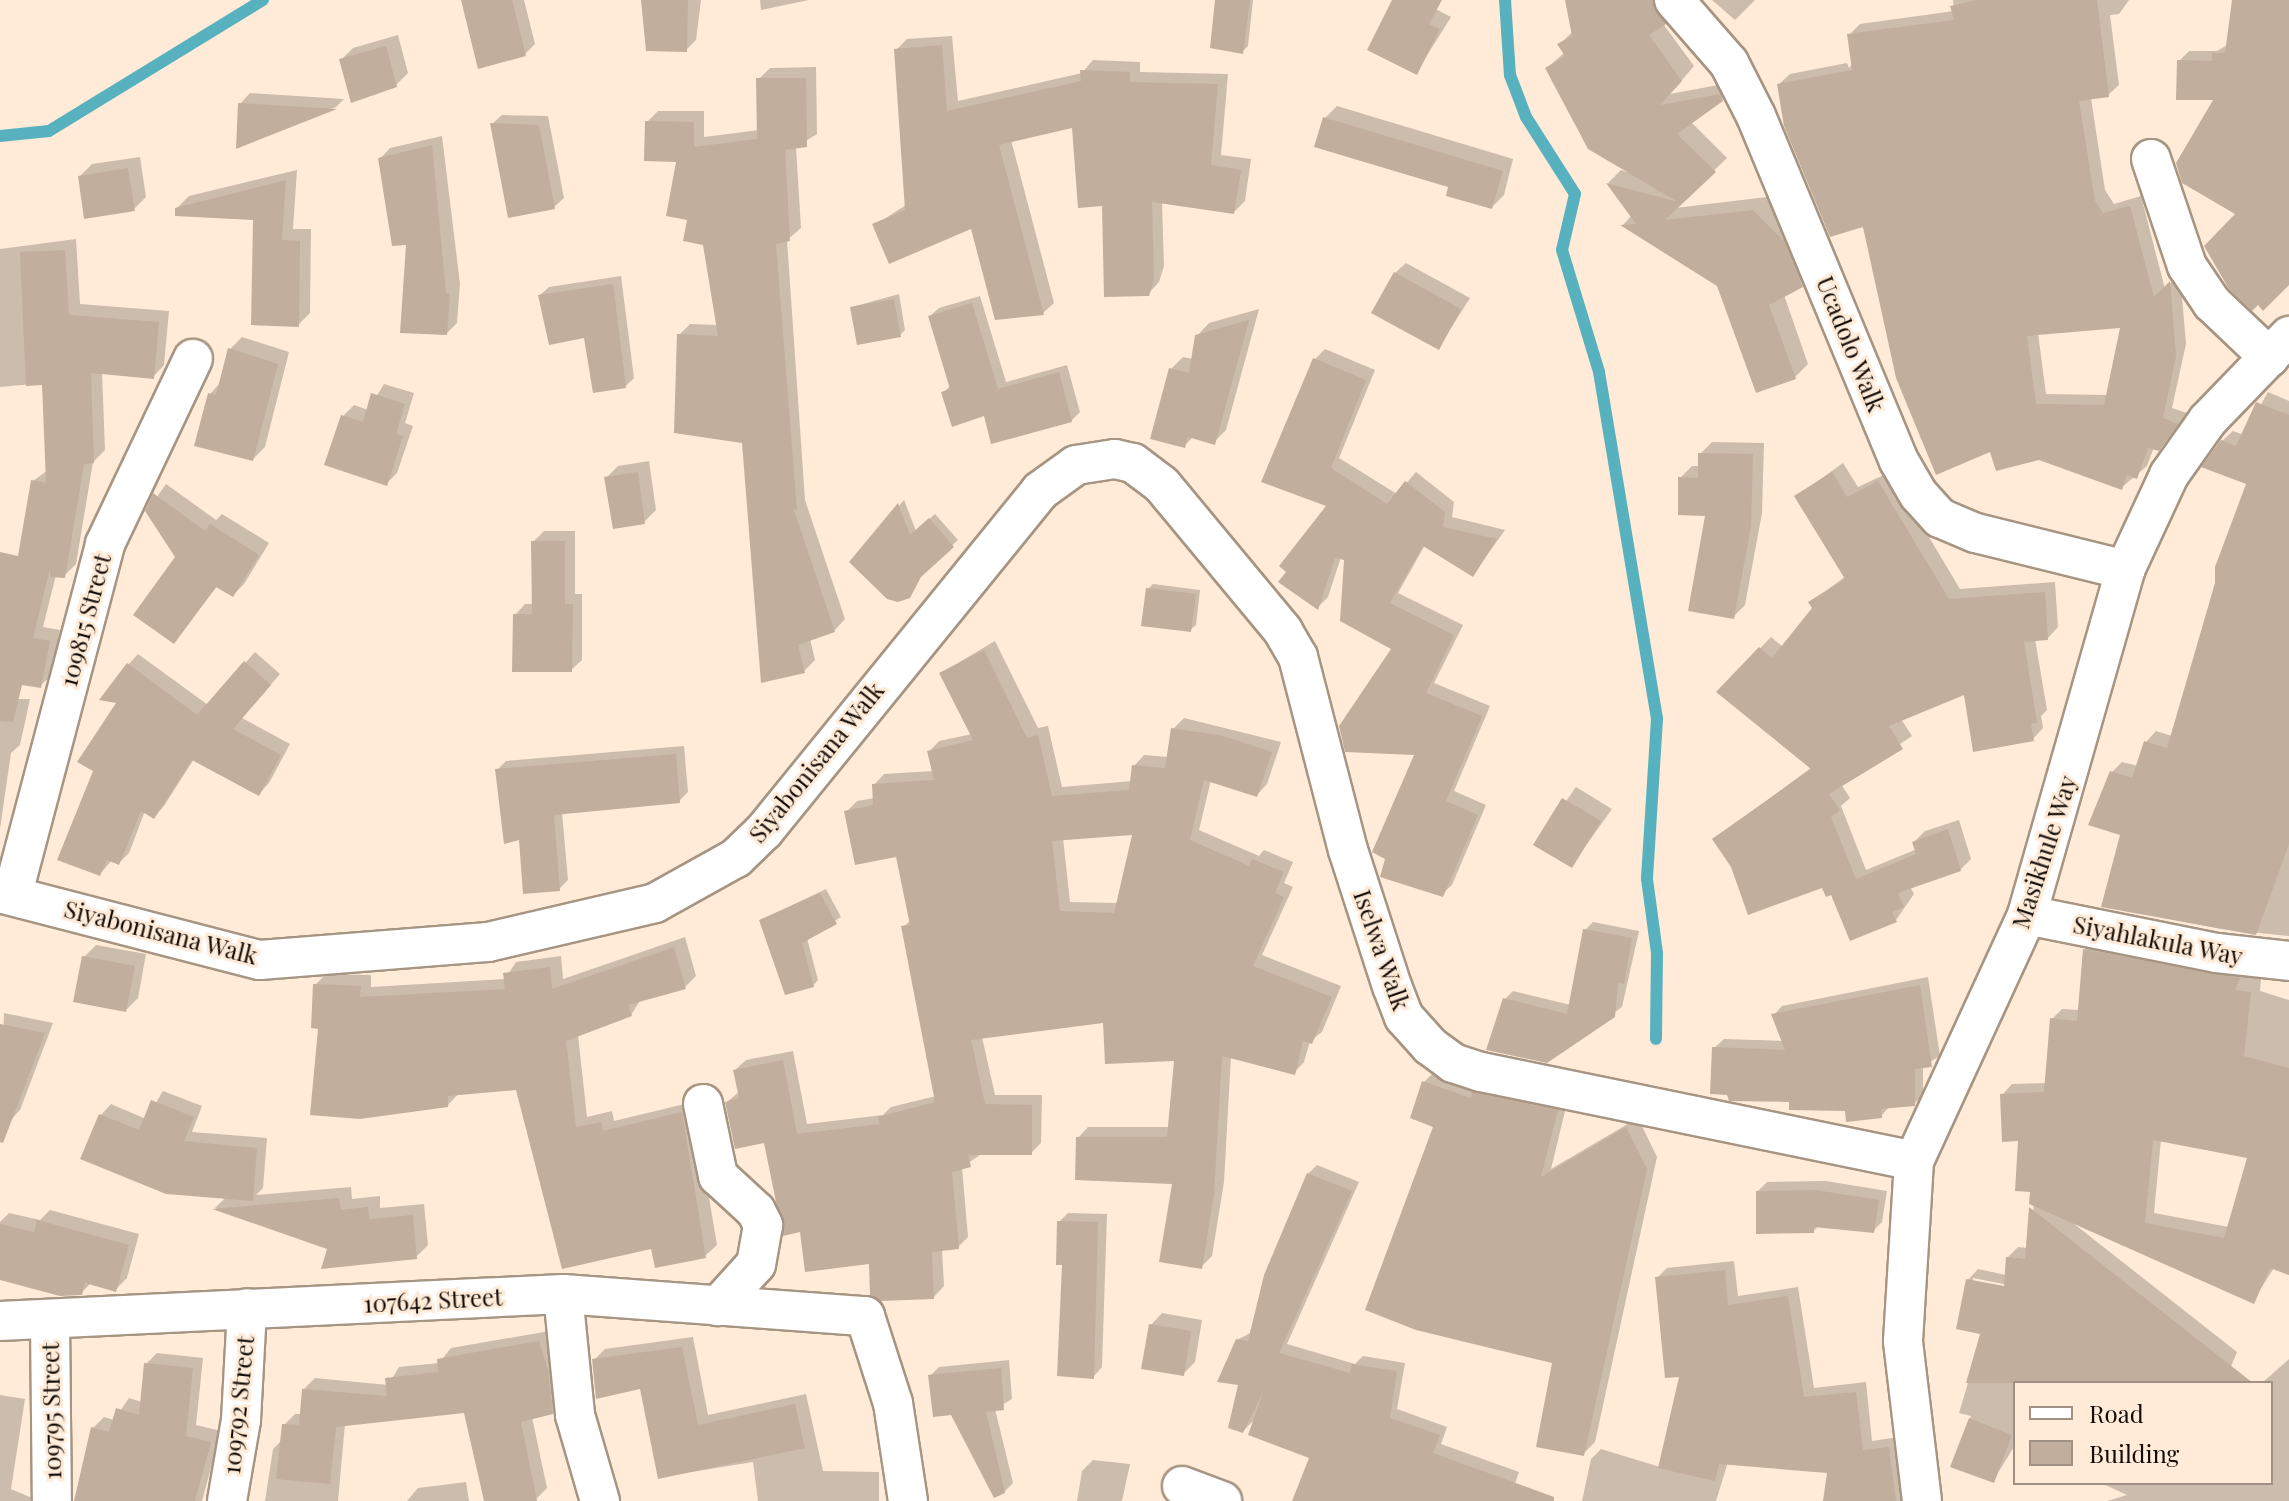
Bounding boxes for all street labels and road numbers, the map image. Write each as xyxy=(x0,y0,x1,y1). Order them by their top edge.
street label: Ucadolo Walk xyxy=(1811,272,1891,416)
street label: 109815 Street xyxy=(53,550,117,690)
street label: Siyabonisana Walk xyxy=(742,675,890,849)
street label: Masikhule Way xyxy=(2006,771,2082,933)
street label: Iselwa Walk xyxy=(1348,885,1416,1015)
street label: Siyabonisana Walk xyxy=(61,894,261,970)
street label: Siyahlakula Way xyxy=(2070,909,2246,971)
street label: 107642 Street xyxy=(363,1282,503,1318)
street label: 109792 Street xyxy=(216,1334,260,1476)
street label: 109795 Street xyxy=(35,1342,67,1480)

